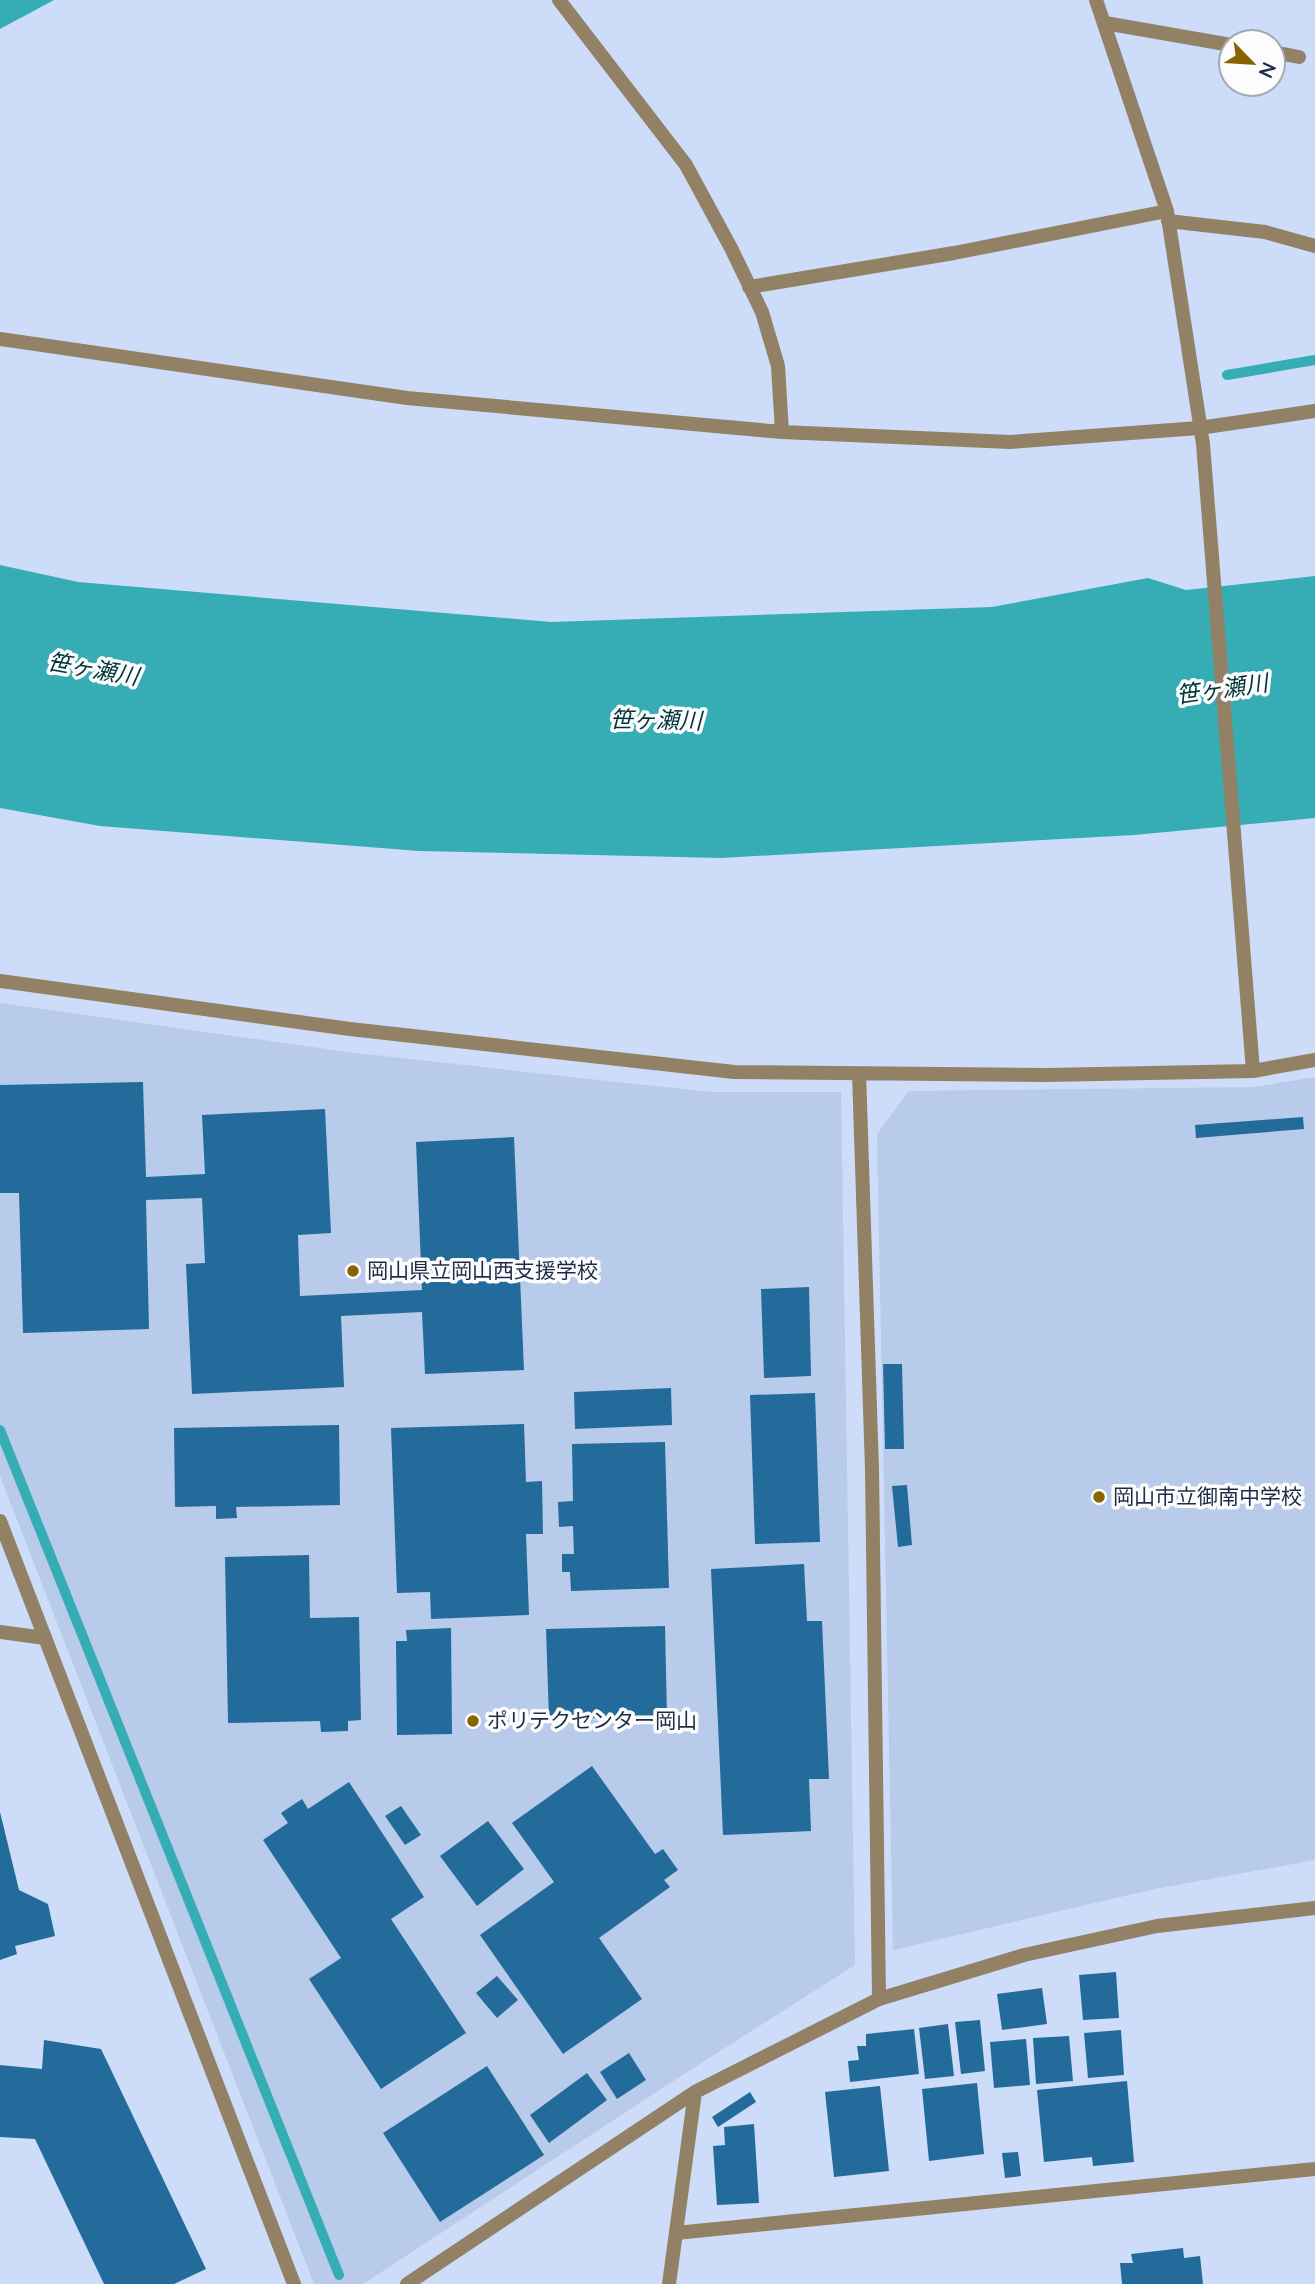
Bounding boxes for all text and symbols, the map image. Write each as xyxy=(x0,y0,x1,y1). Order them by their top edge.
north arrow xyxy=(1217,28,1287,98)
text: N xyxy=(1254,59,1281,82)
water label: 笹ヶ瀬川 xyxy=(45,646,144,690)
water label: 笹ヶ瀬川 xyxy=(1174,667,1272,708)
water label: 笹ヶ瀬川 xyxy=(610,704,705,734)
place label: 岡山県立岡山西支援学校 xyxy=(367,1257,598,1282)
marker: 岡山県立岡山西支援学校 xyxy=(345,1263,361,1279)
place label: 岡山市立御南中学校 xyxy=(1113,1483,1302,1508)
marker: 岡山市立御南中学校 xyxy=(1091,1489,1107,1505)
place label: ポリテクセンター岡山 xyxy=(487,1707,697,1732)
marker: ポリテクセンター岡山 xyxy=(465,1713,481,1729)

